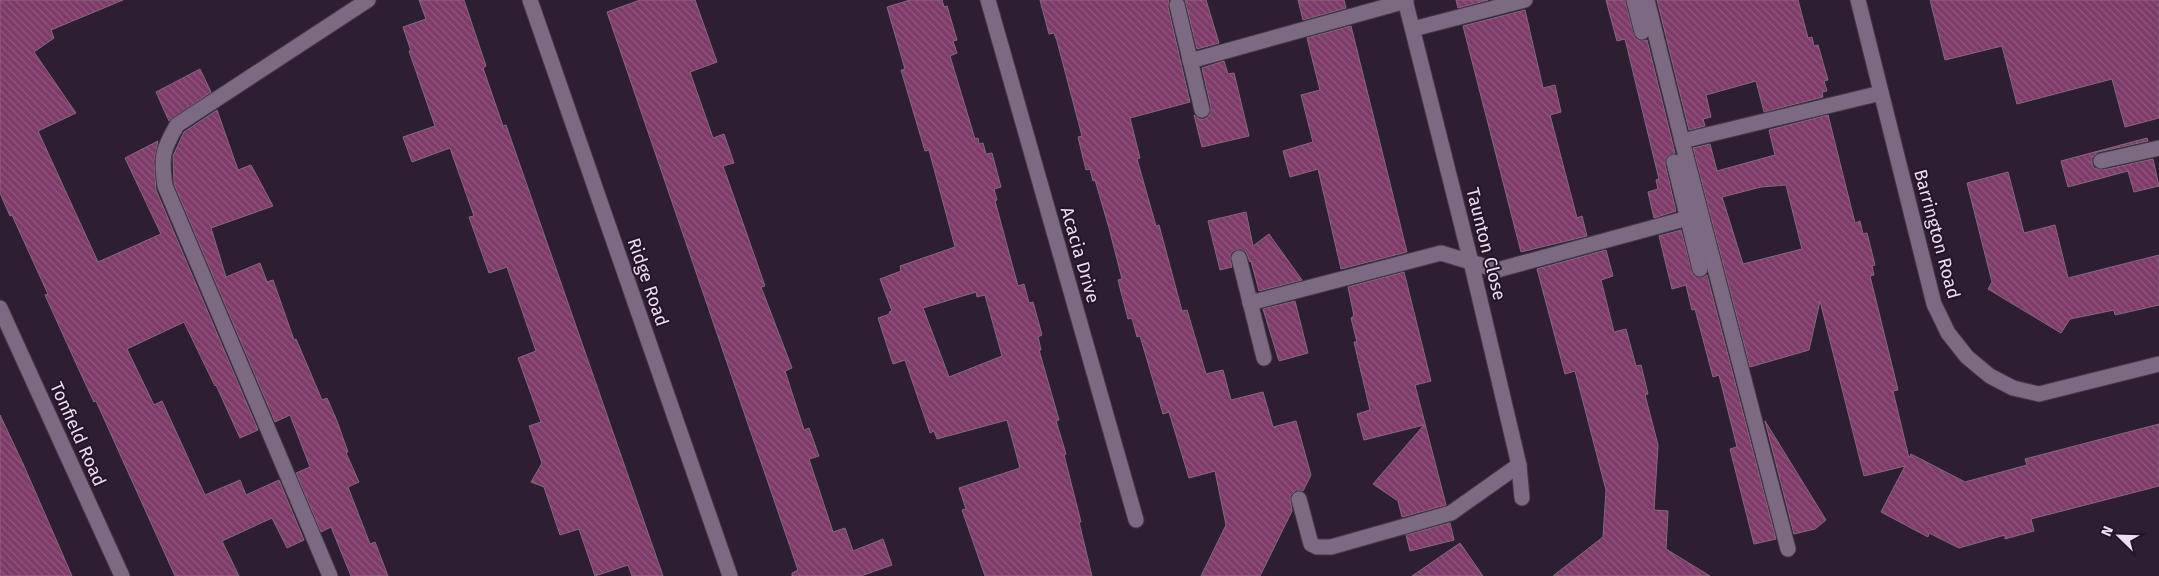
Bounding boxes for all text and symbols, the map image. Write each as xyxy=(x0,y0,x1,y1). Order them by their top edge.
street label: Barrington Road xyxy=(1909,167,1965,301)
street label: Taunton Close xyxy=(1461,186,1511,302)
street label: Acacia Drive xyxy=(1056,204,1104,306)
street label: Ridge Road xyxy=(623,235,673,329)
street label: Tonfield Road xyxy=(45,378,111,490)
north arrow xyxy=(2094,511,2144,561)
text: N xyxy=(2098,524,2117,539)

